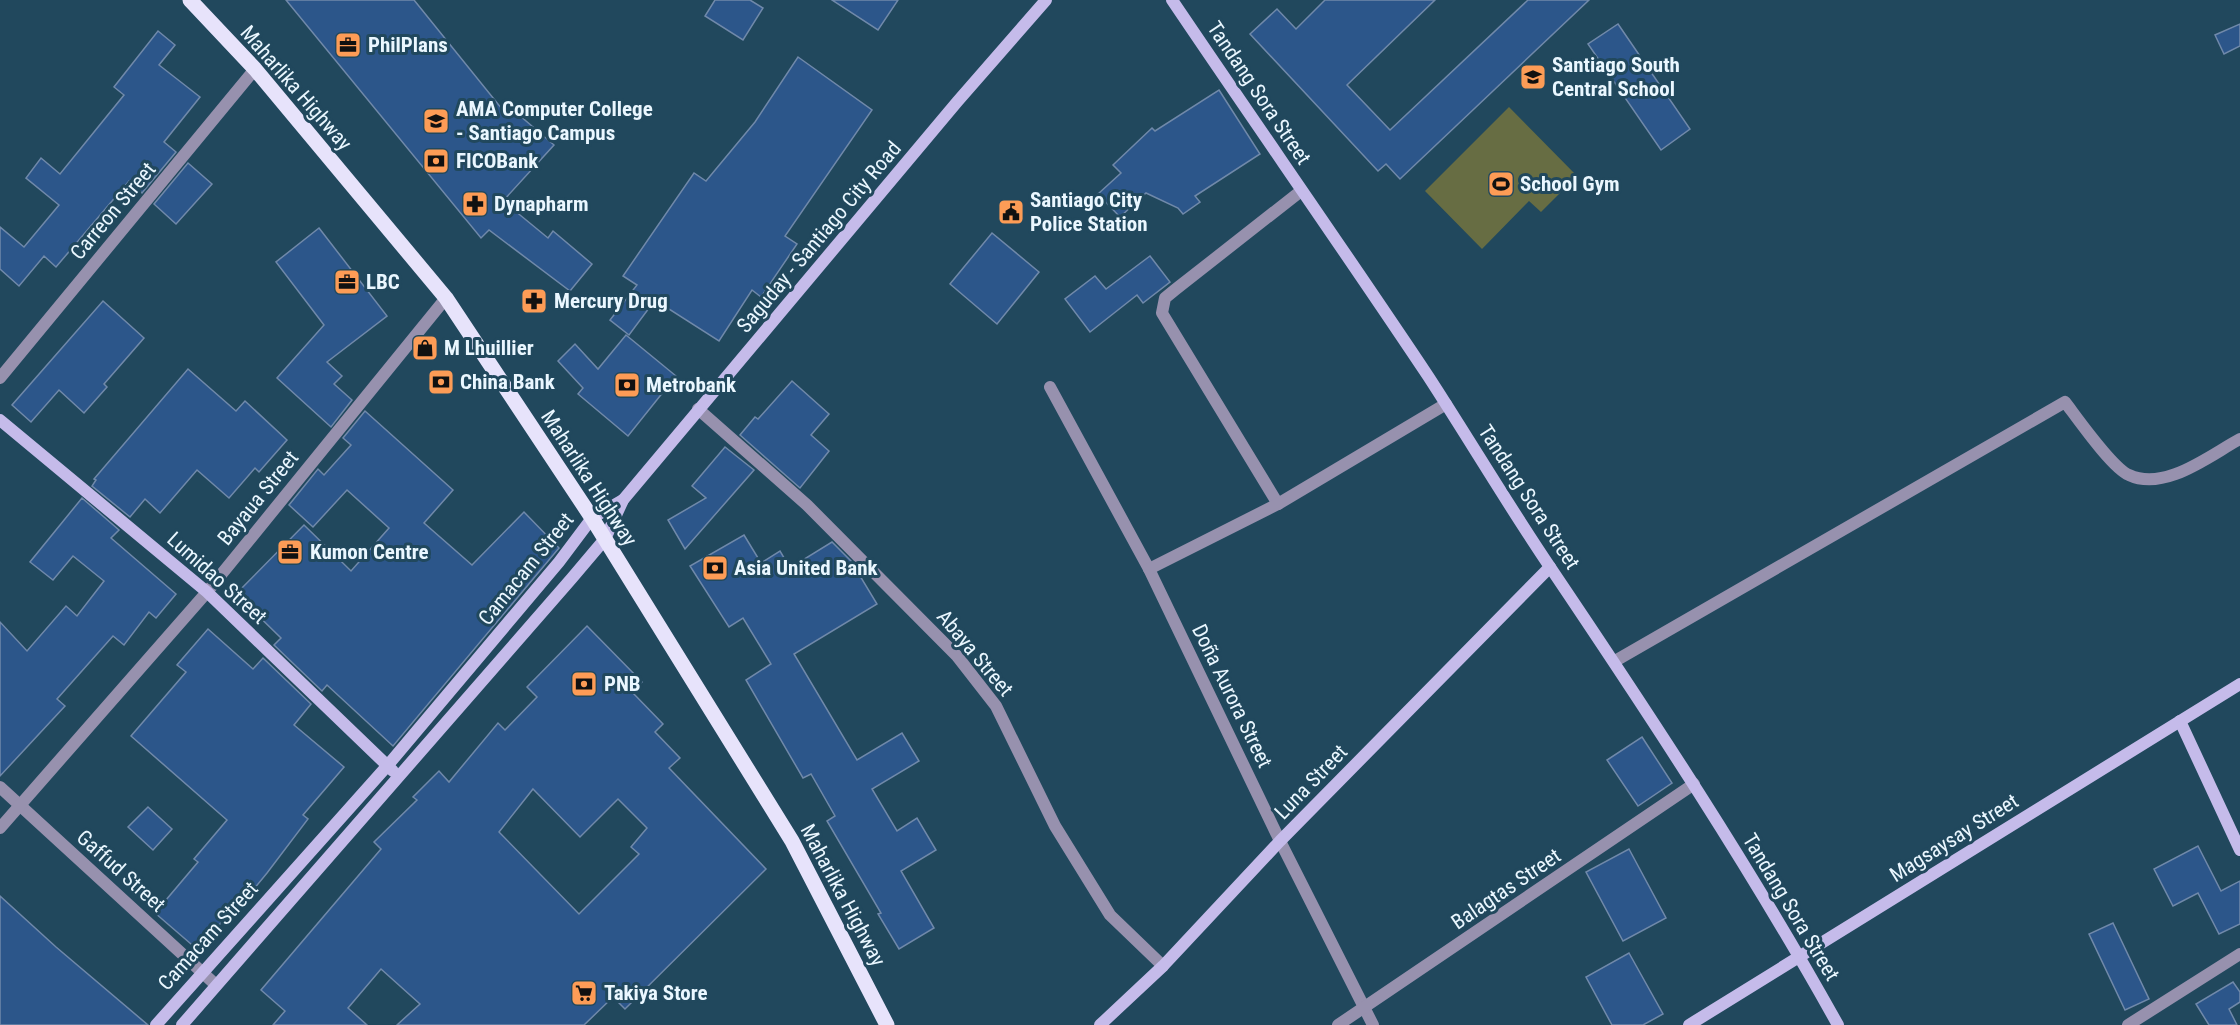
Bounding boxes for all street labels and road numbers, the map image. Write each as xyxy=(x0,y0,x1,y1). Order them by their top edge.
street label: Tandang Sora Street xyxy=(1202,17,1316,169)
street label: Maharlika Highway xyxy=(235,21,357,155)
street label: Saguday - Santiago City Road xyxy=(732,137,906,337)
street label: Carreon Street xyxy=(66,158,160,264)
street label: Maharlika Highway xyxy=(536,406,642,551)
street label: Tandang Sora Street xyxy=(1473,420,1585,574)
street label: Bayaua Street xyxy=(213,446,303,550)
street label: Camacam Street xyxy=(473,508,579,630)
street label: Lumidao Street xyxy=(162,527,272,629)
street label: Abaya Street xyxy=(932,605,1018,701)
street label: Doña Aurora Street xyxy=(1187,620,1277,772)
street label: Luna Street xyxy=(1270,740,1352,824)
street label: Magsaysay Street xyxy=(1885,789,2023,887)
street label: Maharlika Highway xyxy=(796,820,891,970)
street label: Gaffud Street xyxy=(72,825,170,917)
street label: Tandang Sora Street xyxy=(1738,829,1844,985)
street label: Balagtas Street xyxy=(1447,844,1565,934)
street label: Camacam Street xyxy=(153,877,263,995)

